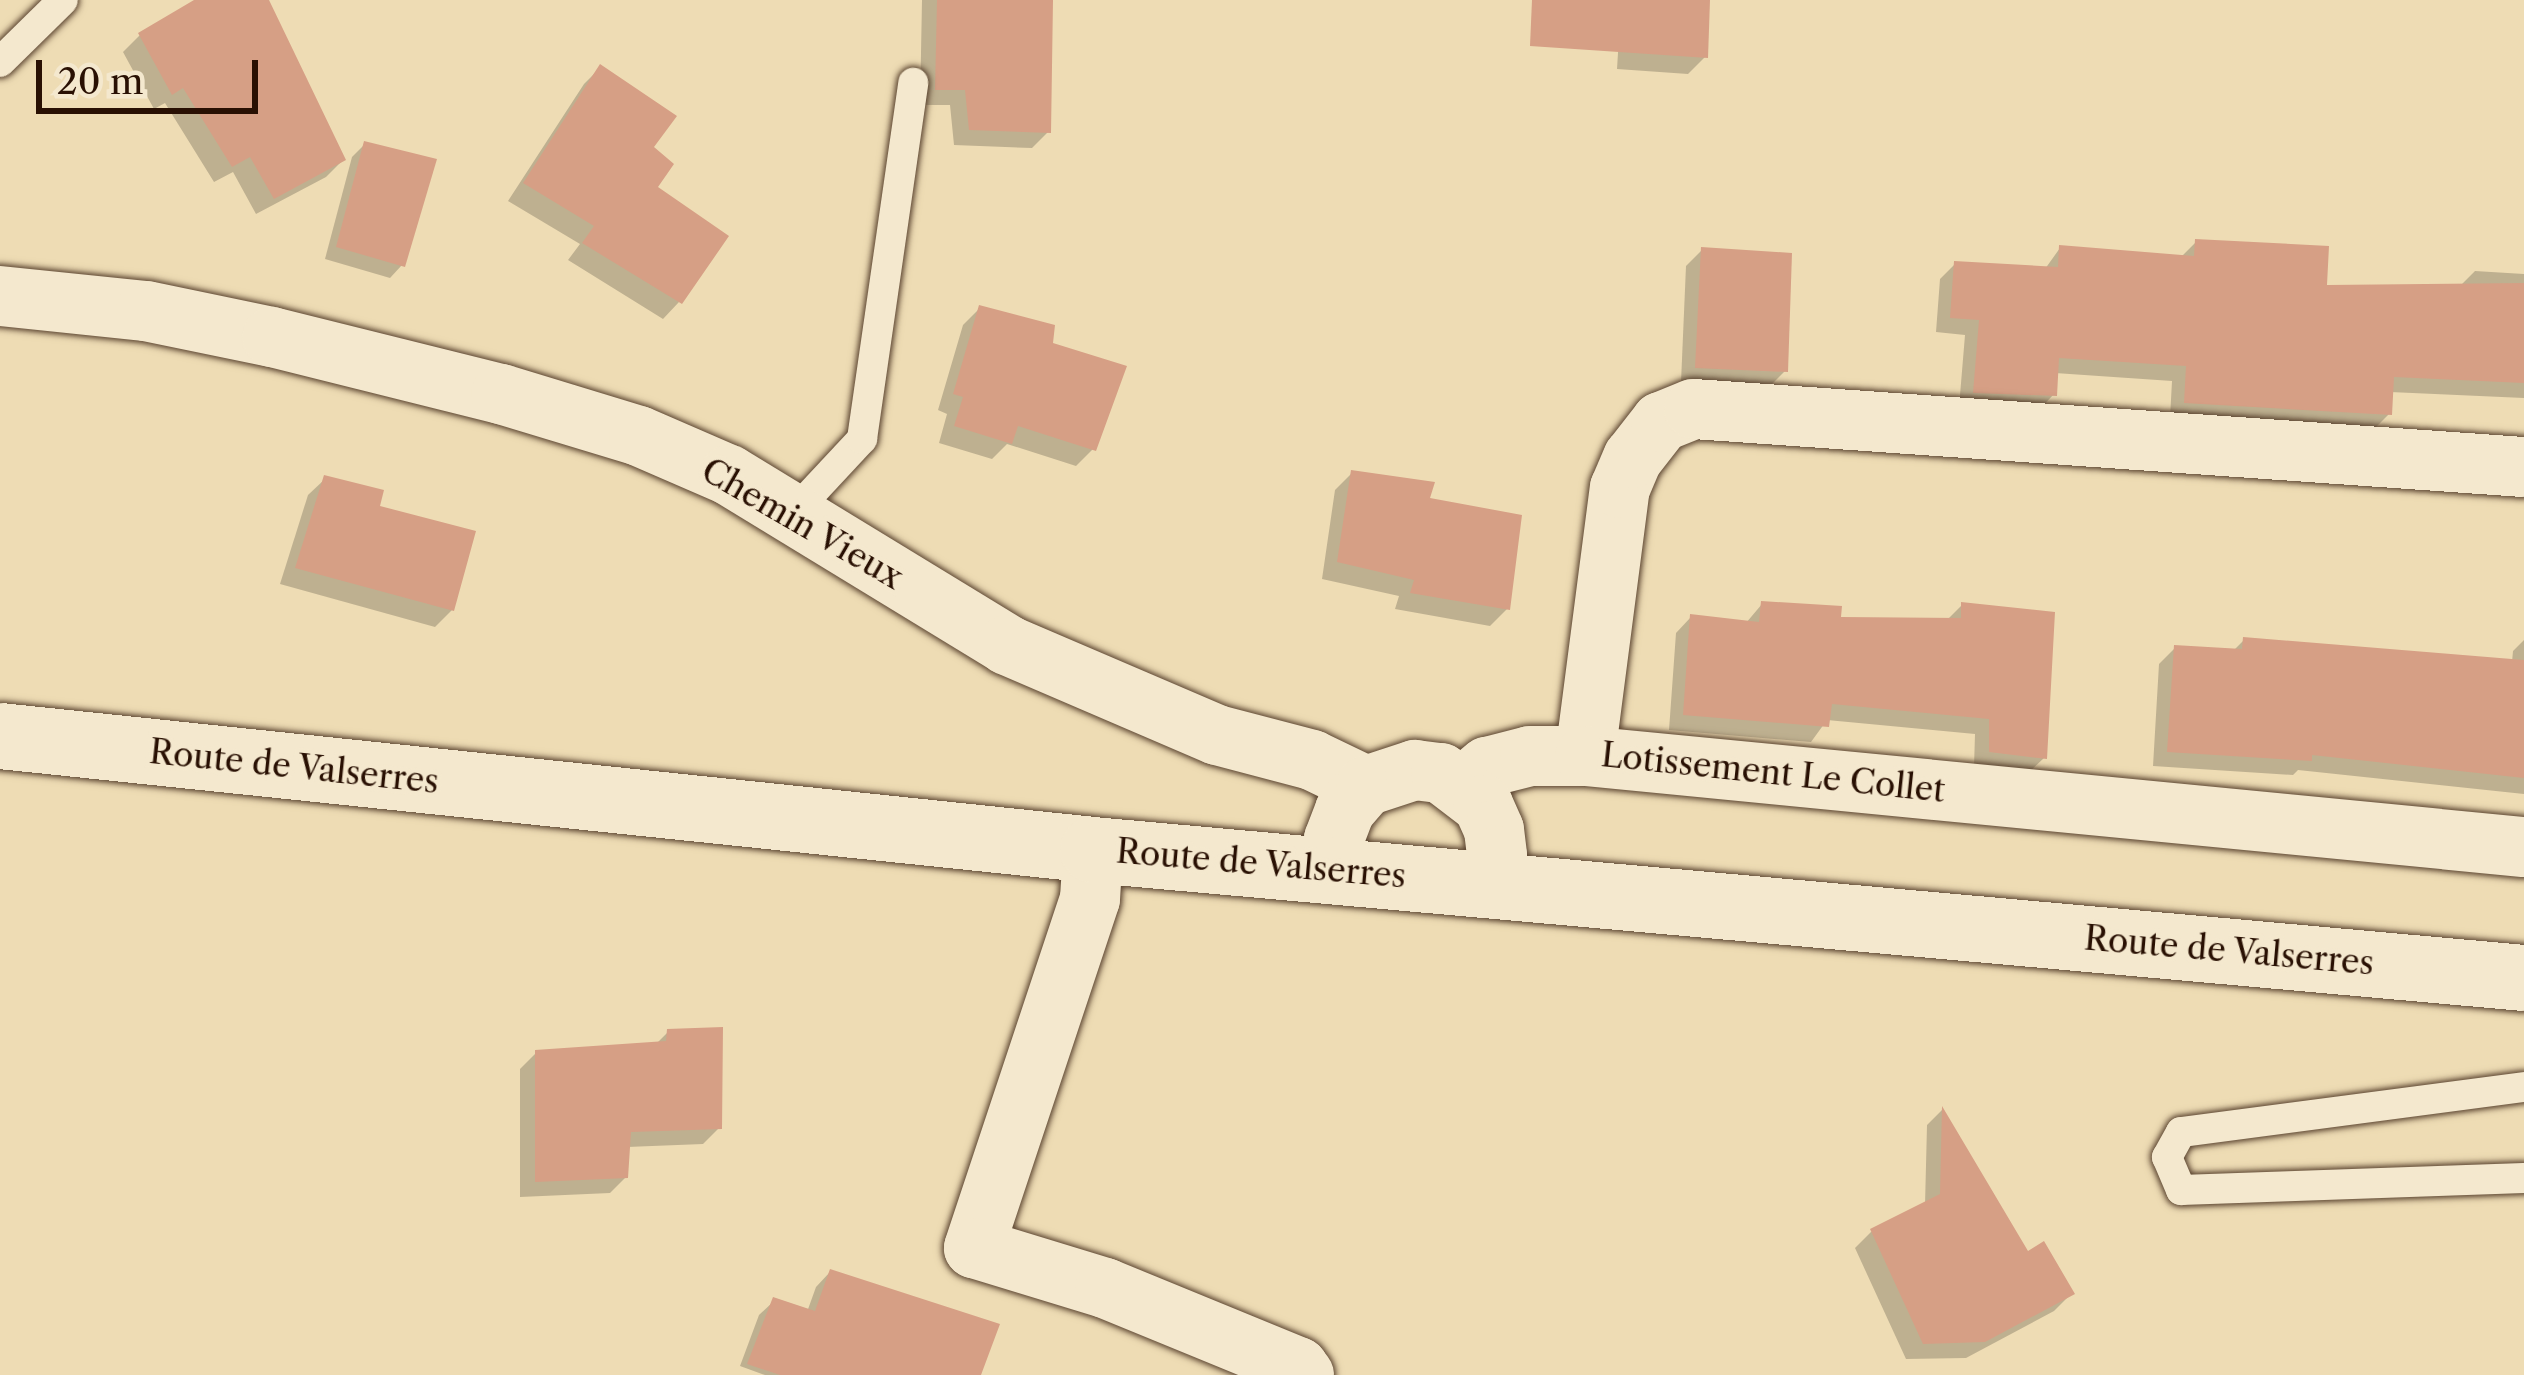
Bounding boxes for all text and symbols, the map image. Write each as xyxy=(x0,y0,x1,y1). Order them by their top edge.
scale bar xyxy=(42,36,264,110)
text: 20 m xyxy=(57,59,144,103)
street label: Chemin Vieux xyxy=(694,450,910,598)
street label: Route de Valserres xyxy=(147,732,441,802)
street label: Lotissement Le Collet xyxy=(1599,735,1947,811)
street label: Route de Valserres xyxy=(1114,832,1408,896)
street label: Route de Valserres xyxy=(2082,919,2376,983)

